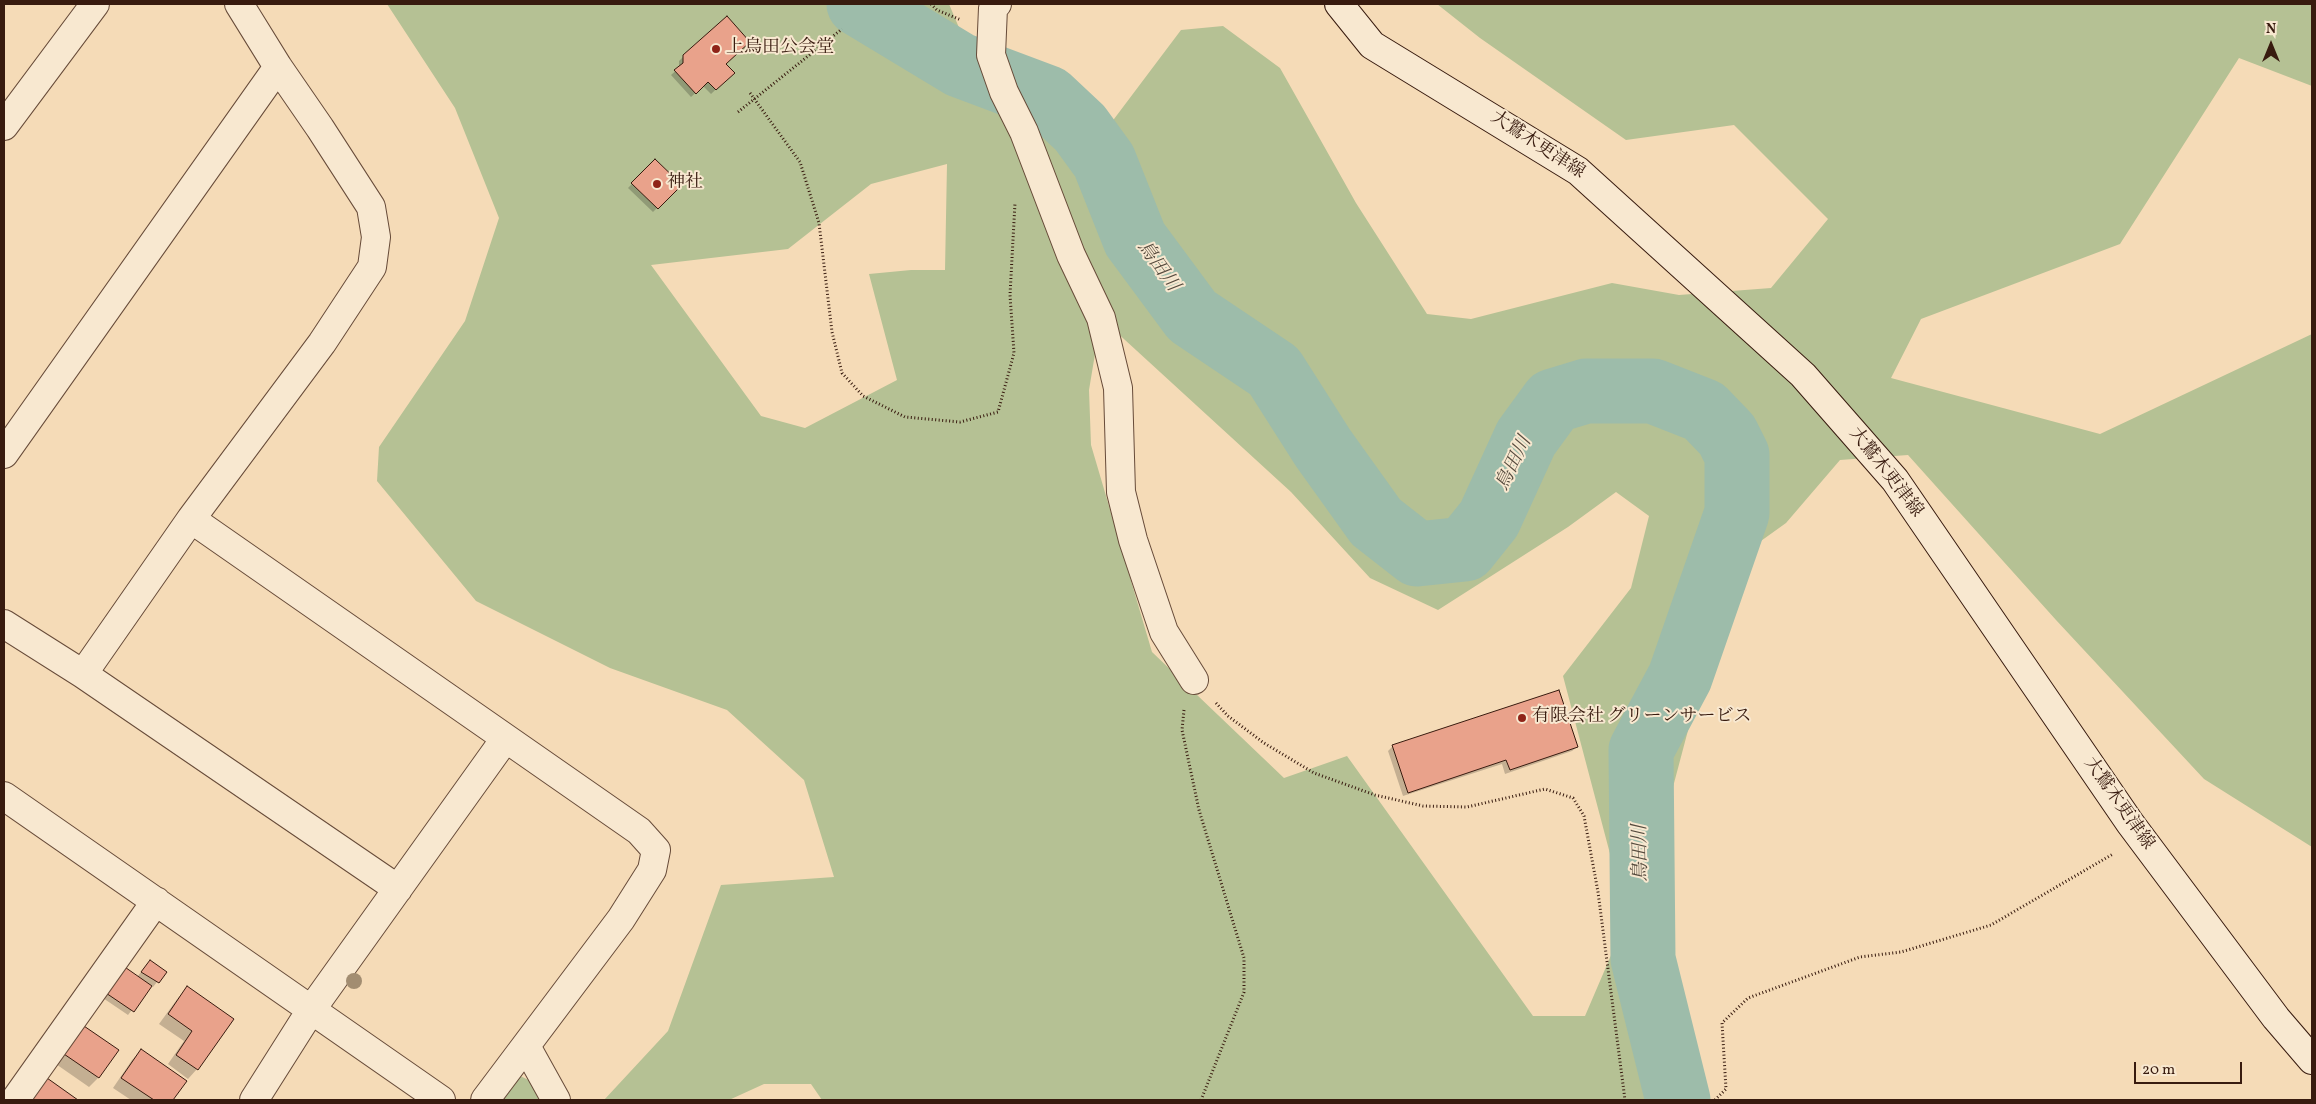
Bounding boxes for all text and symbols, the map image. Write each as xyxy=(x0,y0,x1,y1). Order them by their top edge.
north arrow xyxy=(2246,20,2296,70)
text: N xyxy=(2266,20,2276,39)
place label: 上烏田公会堂 xyxy=(726,38,834,60)
marker: 上烏田公会堂 xyxy=(710,43,722,55)
street label: 大鷲木更津線 xyxy=(1486,108,1588,184)
place label: 神社 xyxy=(667,173,703,195)
marker: 神社 xyxy=(651,178,663,190)
water label: 鳥田川 xyxy=(1131,237,1183,297)
street label: 大鷲木更津線 xyxy=(1843,424,1927,522)
water label: 鳥田川 xyxy=(1492,433,1538,495)
place label: 有限会社 グリーンサービス xyxy=(1532,707,1752,729)
marker: 有限会社 グリーンサービス xyxy=(1516,712,1528,724)
street label: 大鷲木更津線 xyxy=(2078,754,2158,854)
water label: 鳥田川 xyxy=(1630,824,1654,882)
scale bar xyxy=(2136,1052,2244,1084)
text: 20 m xyxy=(2142,1060,2175,1081)

